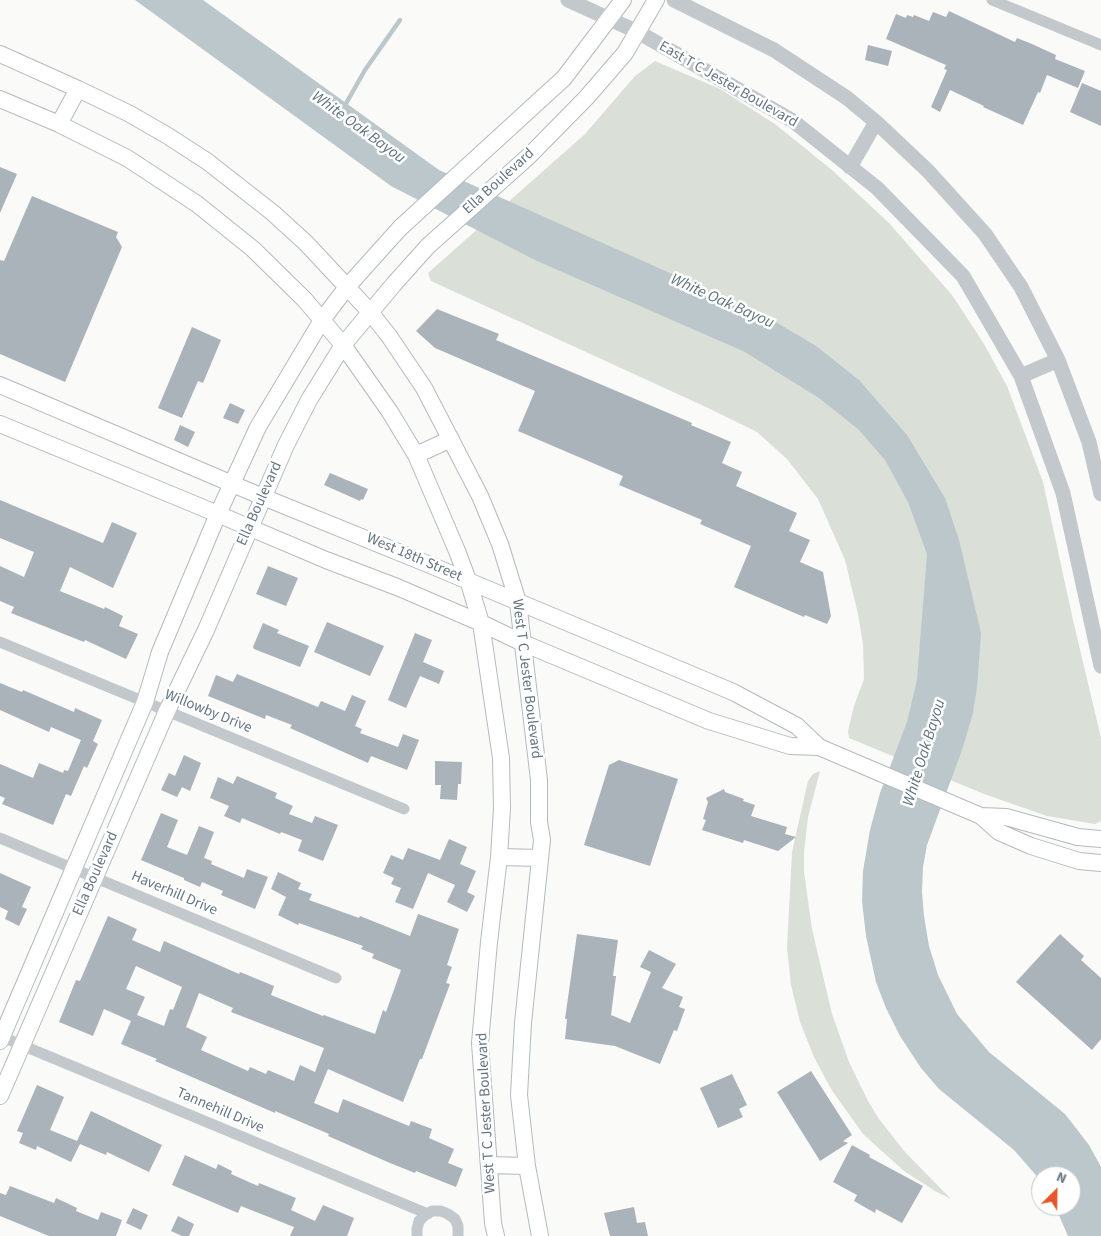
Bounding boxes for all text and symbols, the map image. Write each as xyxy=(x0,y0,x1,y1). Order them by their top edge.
street label: East T C Jester Boulevard xyxy=(655,38,801,132)
water label: White Oak Bayou xyxy=(307,88,409,168)
street label: Ella Boulevard xyxy=(459,145,539,219)
water label: White Oak Bayou xyxy=(667,271,777,333)
street label: Ella Boulevard xyxy=(233,459,287,549)
street label: West 18th Street xyxy=(364,530,464,586)
street label: West T C Jester Boulevard xyxy=(507,598,545,760)
street label: Willowby Drive xyxy=(162,686,254,738)
water label: White Oak Bayou xyxy=(900,697,950,809)
street label: Ella Boulevard xyxy=(69,829,123,919)
street label: Haverhill Drive xyxy=(128,868,220,920)
street label: West T C Jester Boulevard xyxy=(474,1032,500,1194)
street label: Tannehill Drive xyxy=(174,1084,266,1138)
north arrow xyxy=(1031,1166,1081,1216)
text: N xyxy=(1053,1167,1070,1189)

